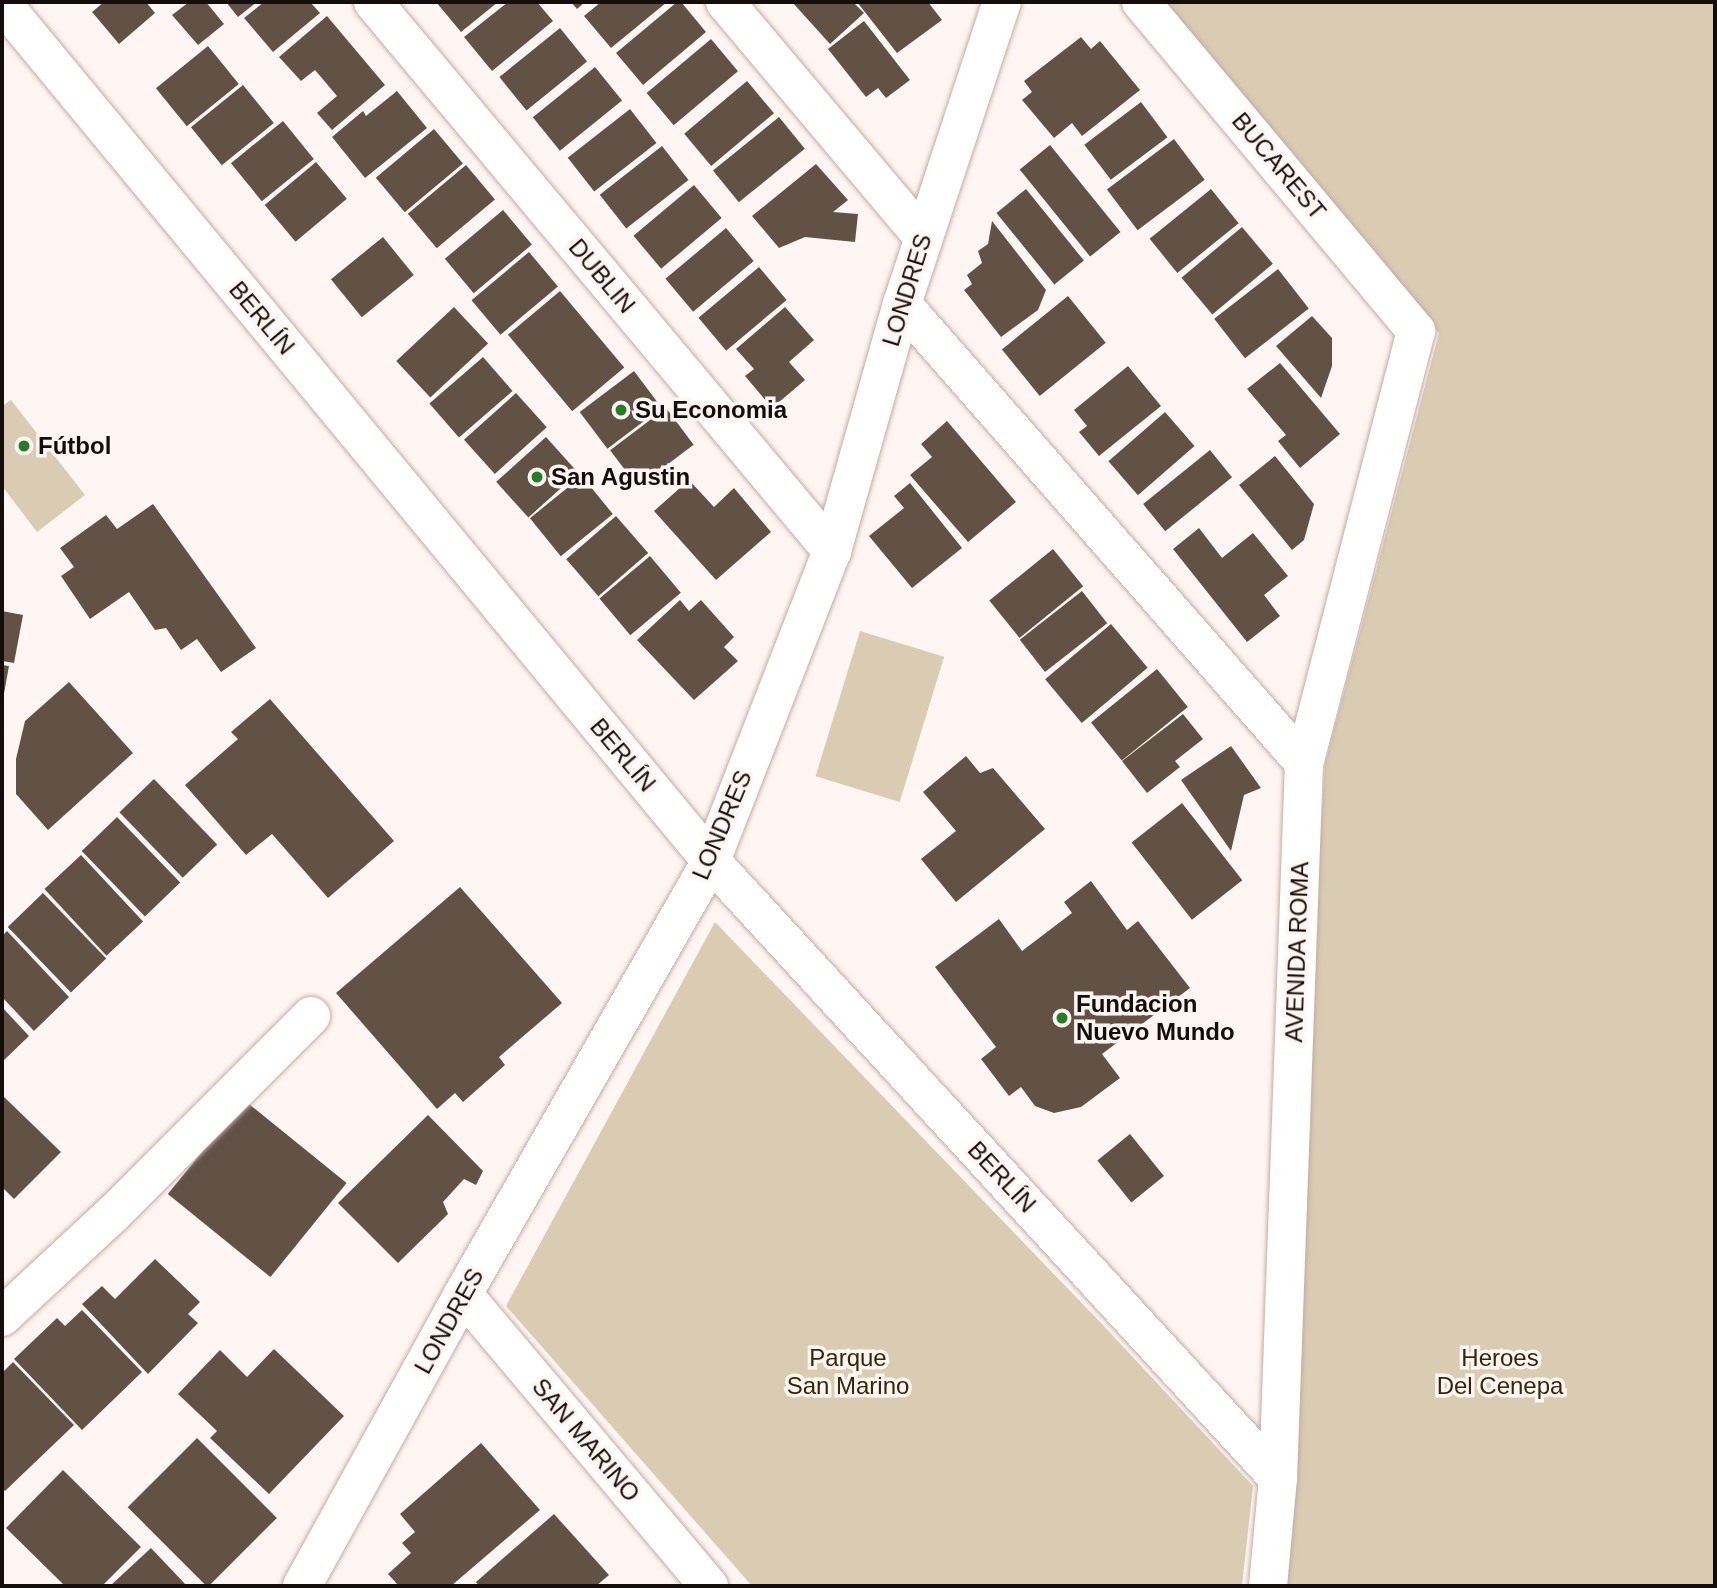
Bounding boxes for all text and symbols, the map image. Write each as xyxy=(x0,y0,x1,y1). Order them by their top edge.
street label: BUCAREST xyxy=(1226,107,1332,225)
street label: LONDRES xyxy=(876,230,938,350)
street label: DUBLIN xyxy=(563,233,641,319)
street label: BERLÍN xyxy=(223,276,301,360)
place label: Su Economia xyxy=(635,396,787,424)
marker: Su Economia xyxy=(613,402,629,418)
place label: Fútbol xyxy=(38,432,111,460)
marker: Fútbol xyxy=(16,438,32,454)
place label: San Agustin xyxy=(551,463,691,491)
marker: San Agustin xyxy=(529,469,545,485)
street label: BERLÍN xyxy=(584,713,662,797)
street label: LONDRES xyxy=(686,766,758,884)
street label: AVENIDA ROMA xyxy=(1279,860,1315,1044)
place label: Fundacion Nuevo Mundo xyxy=(1076,990,1235,1046)
marker: Fundacion Nuevo Mundo xyxy=(1054,1010,1070,1026)
street label: BERLÍN xyxy=(962,1135,1042,1219)
street label: LONDRES xyxy=(408,1263,490,1379)
park label: Parque San Marino xyxy=(787,1344,909,1400)
park label: Heroes Del Cenepa xyxy=(1437,1344,1563,1400)
street label: SAN MARINO xyxy=(526,1373,646,1507)

